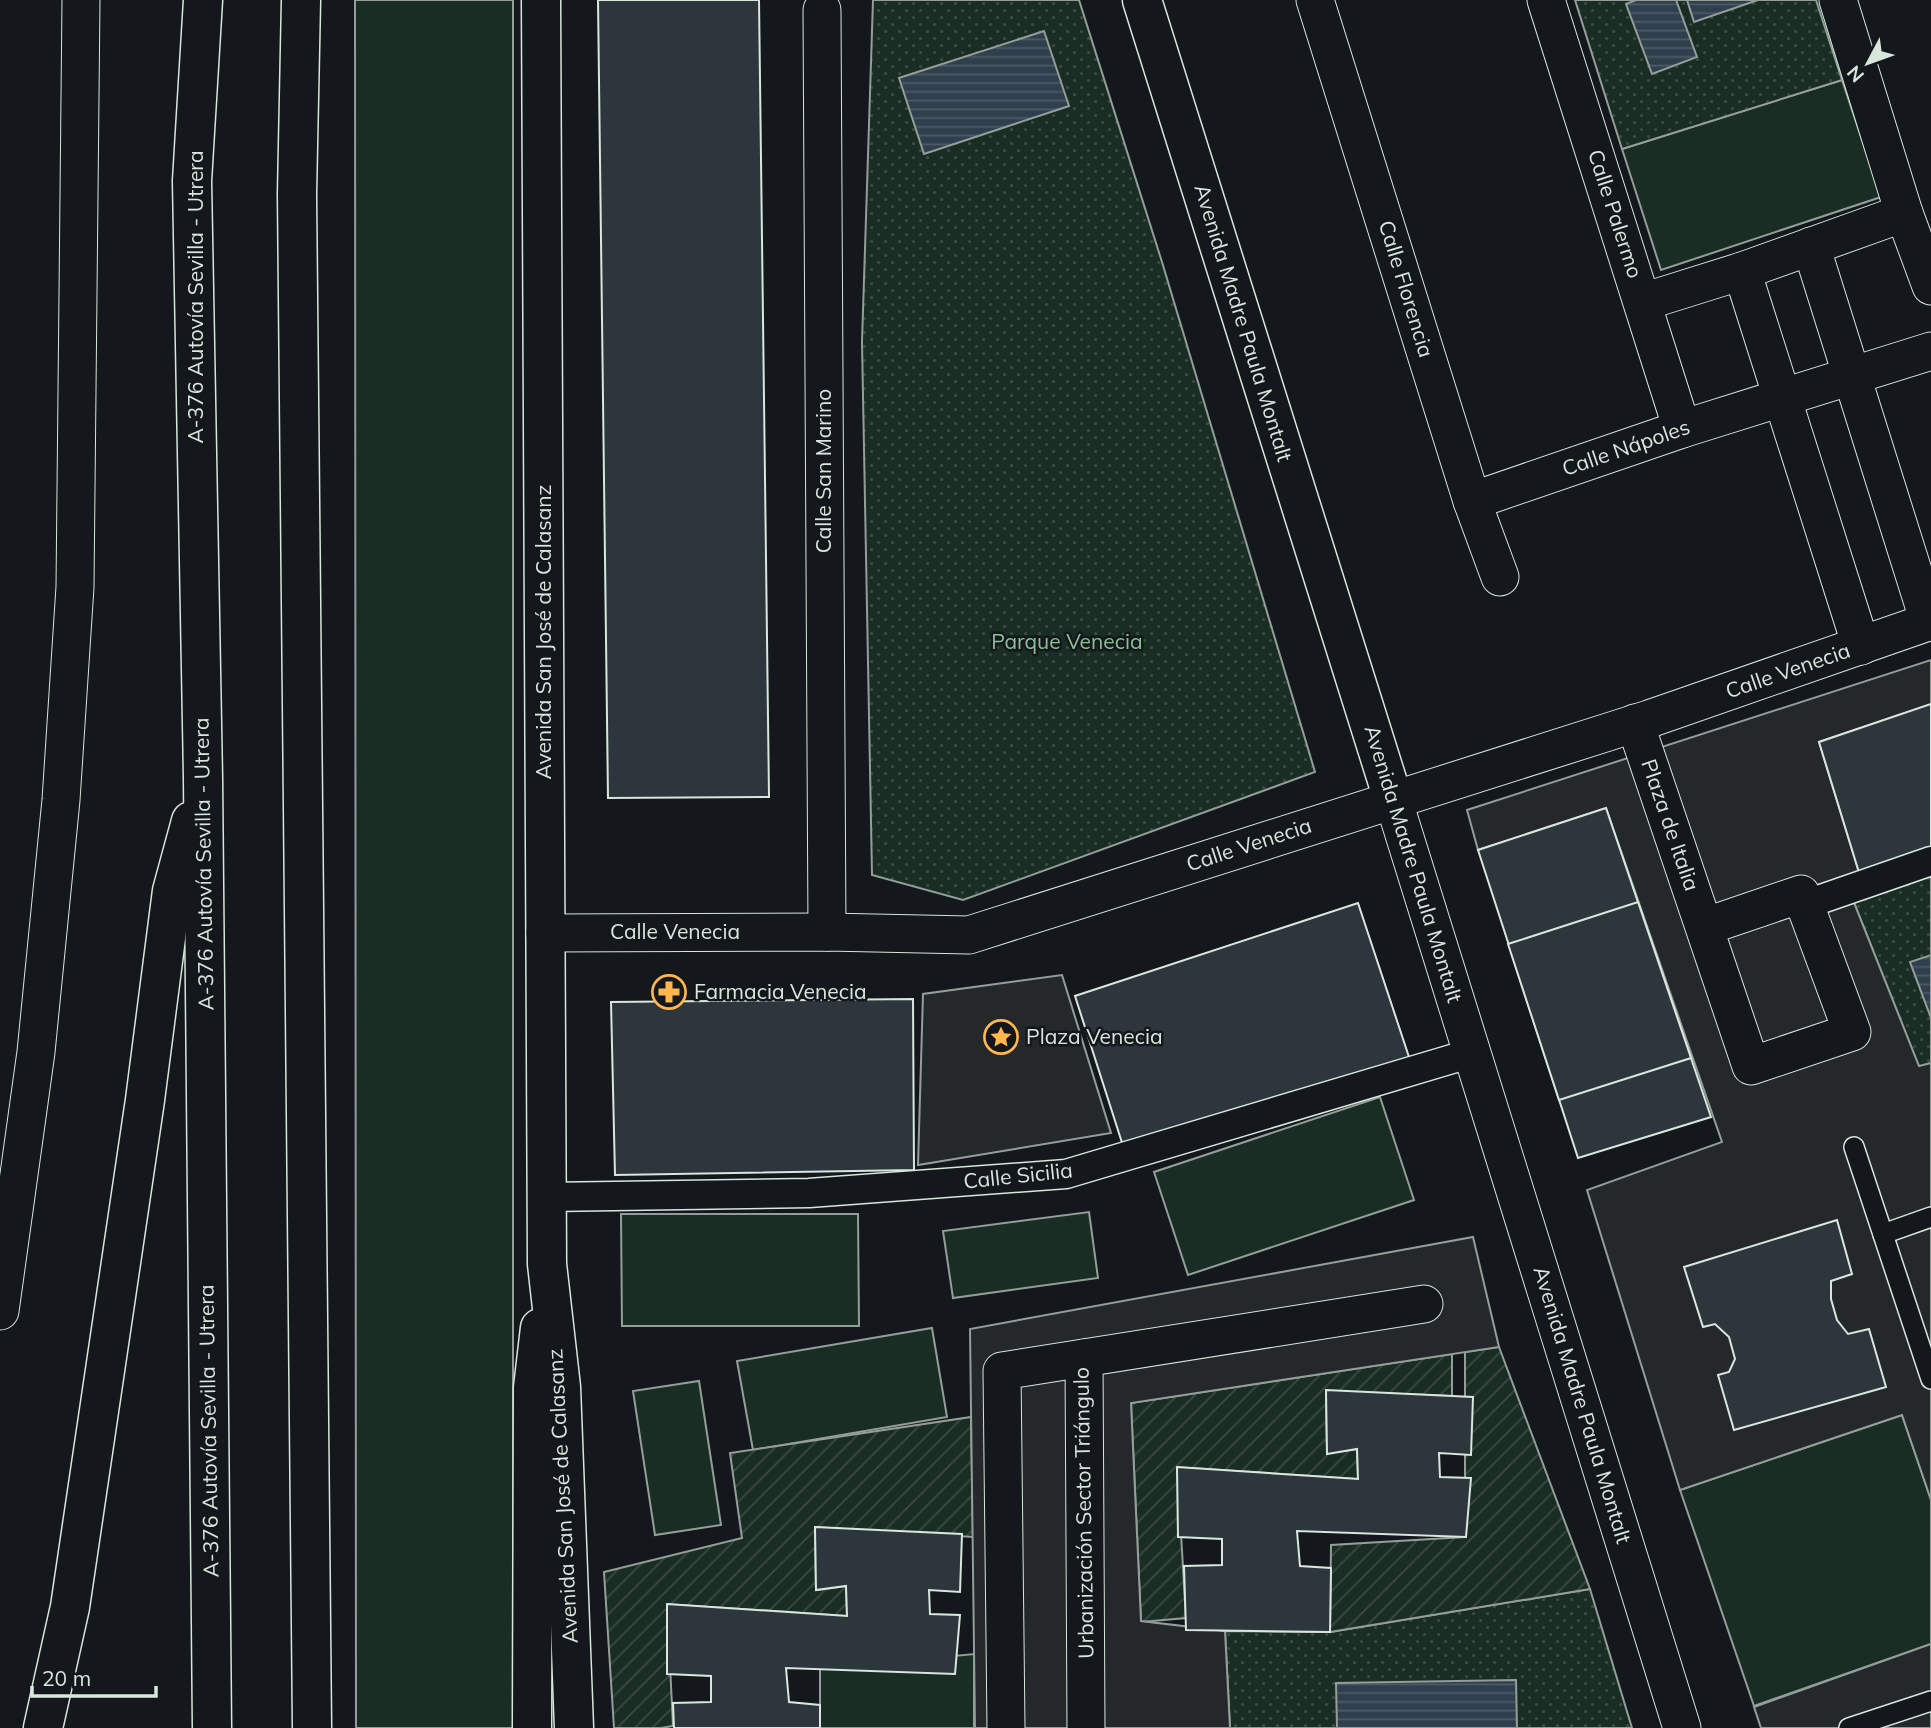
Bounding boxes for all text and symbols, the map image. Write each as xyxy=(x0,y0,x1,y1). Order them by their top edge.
north arrow xyxy=(1833,28,1903,98)
text: N xyxy=(1841,61,1869,87)
street label: Calle Palermo xyxy=(1583,146,1649,281)
street label: A-376 Autovía Sevilla - Utrera xyxy=(182,151,208,443)
street label: Avenida Madre Paula Montalt xyxy=(1189,181,1299,464)
street label: Calle Florencia xyxy=(1374,217,1440,360)
street label: Calle San Marino xyxy=(810,389,836,553)
street label: Calle Nápoles xyxy=(1558,413,1693,481)
street label: Avenida San José de Calasanz xyxy=(530,485,556,779)
park label: Parque Venecia xyxy=(991,628,1143,654)
street label: Calle Venecia xyxy=(1722,637,1853,704)
street label: A-376 Autovía Sevilla - Utrera xyxy=(187,717,219,1011)
street label: Avenida Madre Paula Montalt xyxy=(1359,722,1469,1005)
street label: Plaza de Italia xyxy=(1636,755,1706,894)
street label: Calle Venecia xyxy=(1183,812,1315,877)
street label: Calle Venecia xyxy=(610,918,740,944)
pharmacy icon: Farmacia Venecia xyxy=(650,973,688,1011)
place label: Farmacia Venecia xyxy=(694,978,867,1004)
place icon: Plaza Venecia xyxy=(982,1018,1020,1056)
place label: Plaza Venecia xyxy=(1026,1023,1163,1049)
street label: Calle Sicilia xyxy=(962,1156,1074,1194)
street label: Avenida Madre Paula Montalt xyxy=(1528,1263,1638,1546)
street label: A-376 Autovía Sevilla - Utrera xyxy=(192,1284,224,1578)
street label: Avenida San José de Calasanz xyxy=(541,1348,583,1644)
street label: Urbanización Sector Triángulo xyxy=(1067,1367,1099,1659)
scale bar xyxy=(32,1654,156,1698)
text: 20 m xyxy=(42,1665,91,1691)

